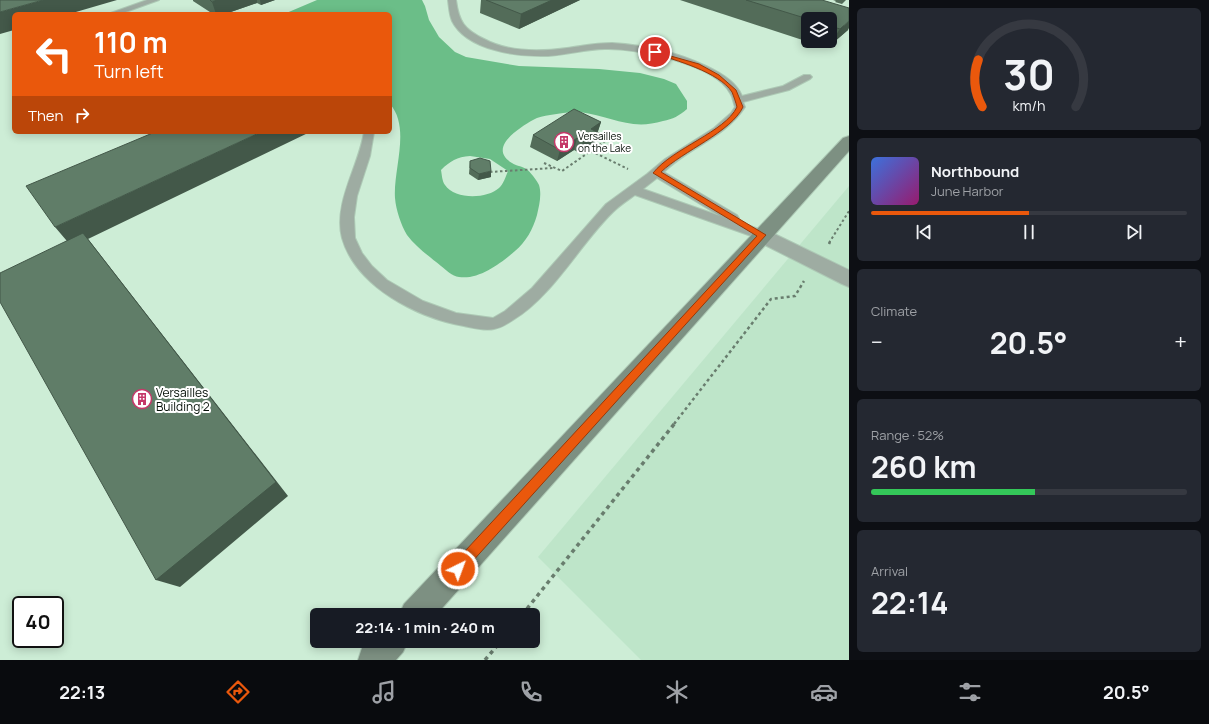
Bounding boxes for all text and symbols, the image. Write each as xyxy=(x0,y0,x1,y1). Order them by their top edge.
map controls xyxy=(801,12,837,48)
button: layers xyxy=(801,12,837,48)
text: 110 m xyxy=(94,23,168,61)
icon: left xyxy=(28,28,80,80)
pin xyxy=(638,35,672,69)
icon: arrive xyxy=(644,41,666,63)
text: 30 xyxy=(1003,46,1055,102)
text: Turn left xyxy=(94,59,164,83)
text: km/h xyxy=(1012,96,1046,115)
icon: right xyxy=(71,104,93,126)
text: Then xyxy=(28,105,63,126)
place label: Versailles on the Lake xyxy=(578,129,631,155)
building icon: Versailles on the Lake xyxy=(553,131,575,153)
text: Northbound xyxy=(931,161,1019,182)
text: June Harbor xyxy=(931,182,1004,200)
icon: previous xyxy=(913,221,935,243)
icon: pause xyxy=(1018,221,1040,243)
icon: next xyxy=(1123,221,1145,243)
text: Climate xyxy=(871,302,917,320)
text: 20.5° xyxy=(990,322,1068,363)
text: − xyxy=(871,327,883,357)
text: + xyxy=(1174,327,1187,357)
place label: Versailles Building 2 xyxy=(156,384,210,415)
building icon: Versailles Building 2 xyxy=(131,388,153,410)
text: Range · 52% xyxy=(871,426,944,444)
text: 260 km xyxy=(871,446,976,487)
position arrow xyxy=(437,548,479,590)
text: Arrival xyxy=(871,562,908,580)
text: 22:14 xyxy=(871,582,948,623)
speed limit sign: 40 xyxy=(12,596,64,648)
text: 22:14 · 1 min · 240 m xyxy=(355,617,495,638)
icon: directions xyxy=(224,678,252,706)
icon: music xyxy=(370,678,398,706)
icon: phone xyxy=(517,678,545,706)
icon: climate xyxy=(663,678,691,706)
icon: car xyxy=(810,678,838,706)
icon: filters xyxy=(956,678,984,706)
text: 22:13 xyxy=(59,680,105,704)
text: 20.5° xyxy=(1103,680,1150,704)

